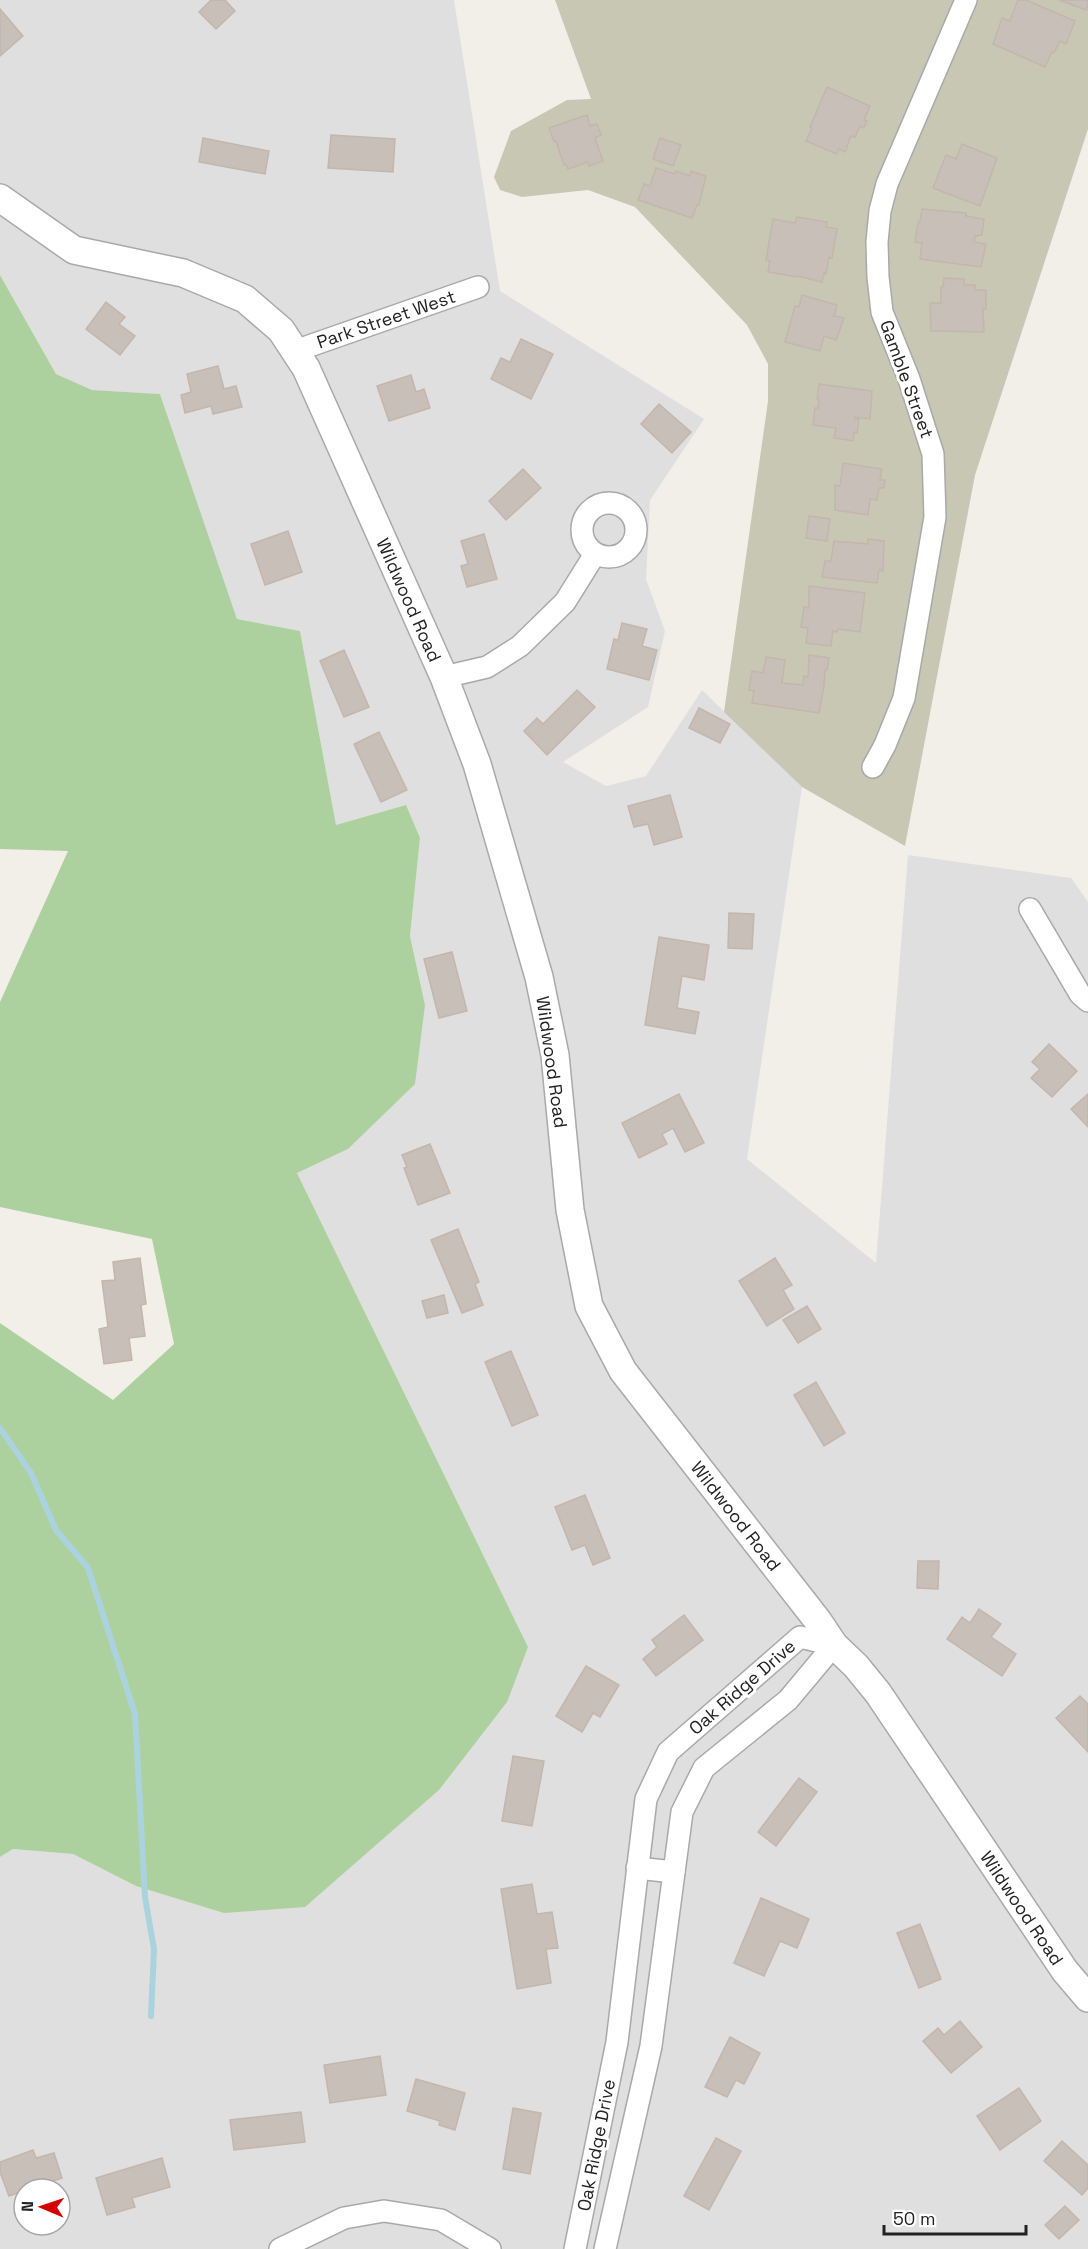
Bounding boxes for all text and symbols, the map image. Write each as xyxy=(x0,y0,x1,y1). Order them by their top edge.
street label: Park Street West xyxy=(314,284,458,354)
street label: Gamble Street xyxy=(875,317,939,441)
street label: Wildwood Road xyxy=(371,535,447,665)
street label: Wildwood Road xyxy=(531,995,573,1129)
street label: Wildwood Road xyxy=(686,1456,786,1576)
street label: Oak Ridge Drive xyxy=(684,1634,800,1740)
street label: Wildwood Road xyxy=(975,1846,1069,1970)
street label: Oak Ridge Drive xyxy=(572,2077,620,2213)
north arrow xyxy=(12,2177,72,2237)
scale bar xyxy=(884,2198,1026,2236)
text: N xyxy=(17,2201,38,2212)
text: 50 m xyxy=(893,2207,935,2230)

